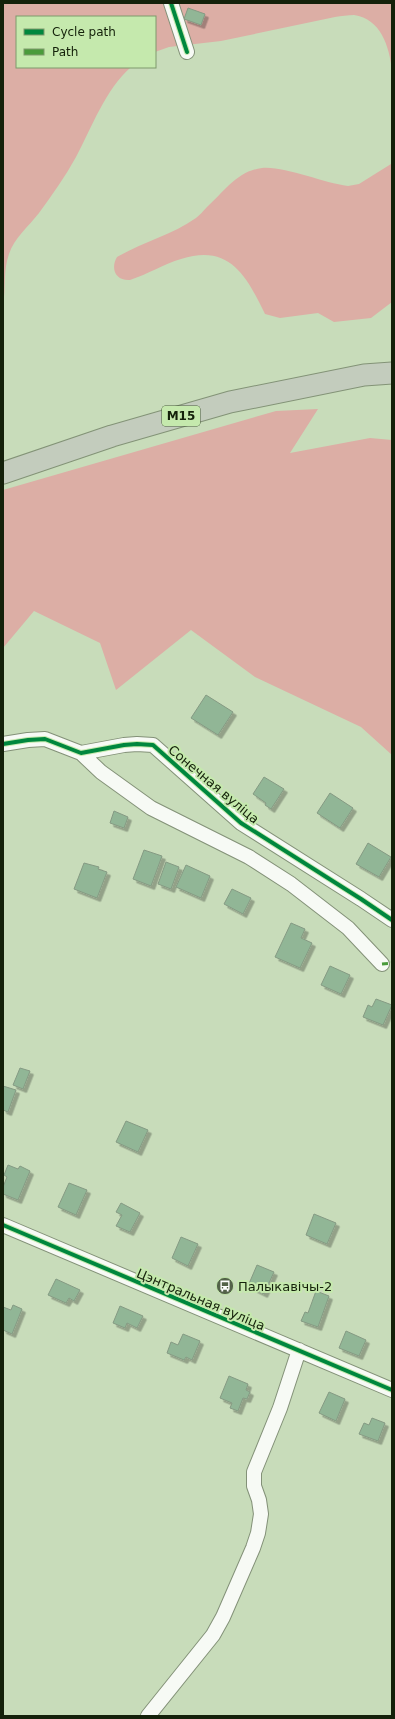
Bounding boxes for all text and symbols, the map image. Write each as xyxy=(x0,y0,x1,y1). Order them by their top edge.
legend xyxy=(16,16,156,68)
text: Cycle path xyxy=(52,25,116,39)
text: Path xyxy=(52,45,78,59)
road number: М15 xyxy=(162,406,200,426)
street label: Сонечная вуліца xyxy=(165,742,262,827)
street label: Цэнтральная вуліца xyxy=(134,1266,267,1333)
bus stop icon: Палыкавічы-2 xyxy=(215,1276,235,1296)
place label: Палыкавічы-2 xyxy=(238,1279,332,1294)

